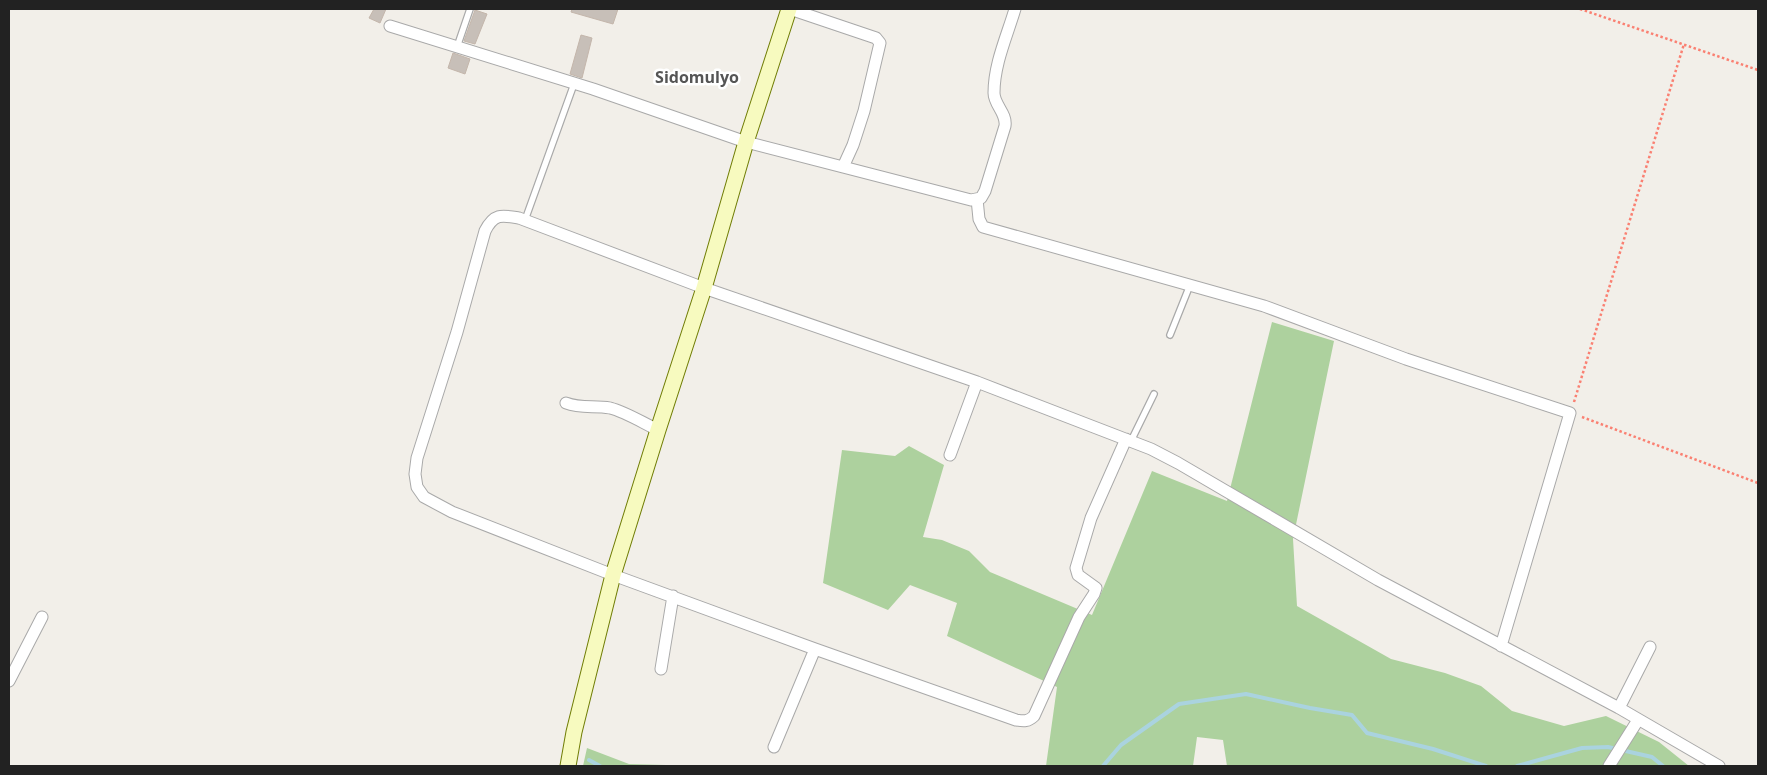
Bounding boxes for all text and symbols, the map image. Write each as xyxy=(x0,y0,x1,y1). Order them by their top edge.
district label: Sidomulyo xyxy=(655,66,739,88)

